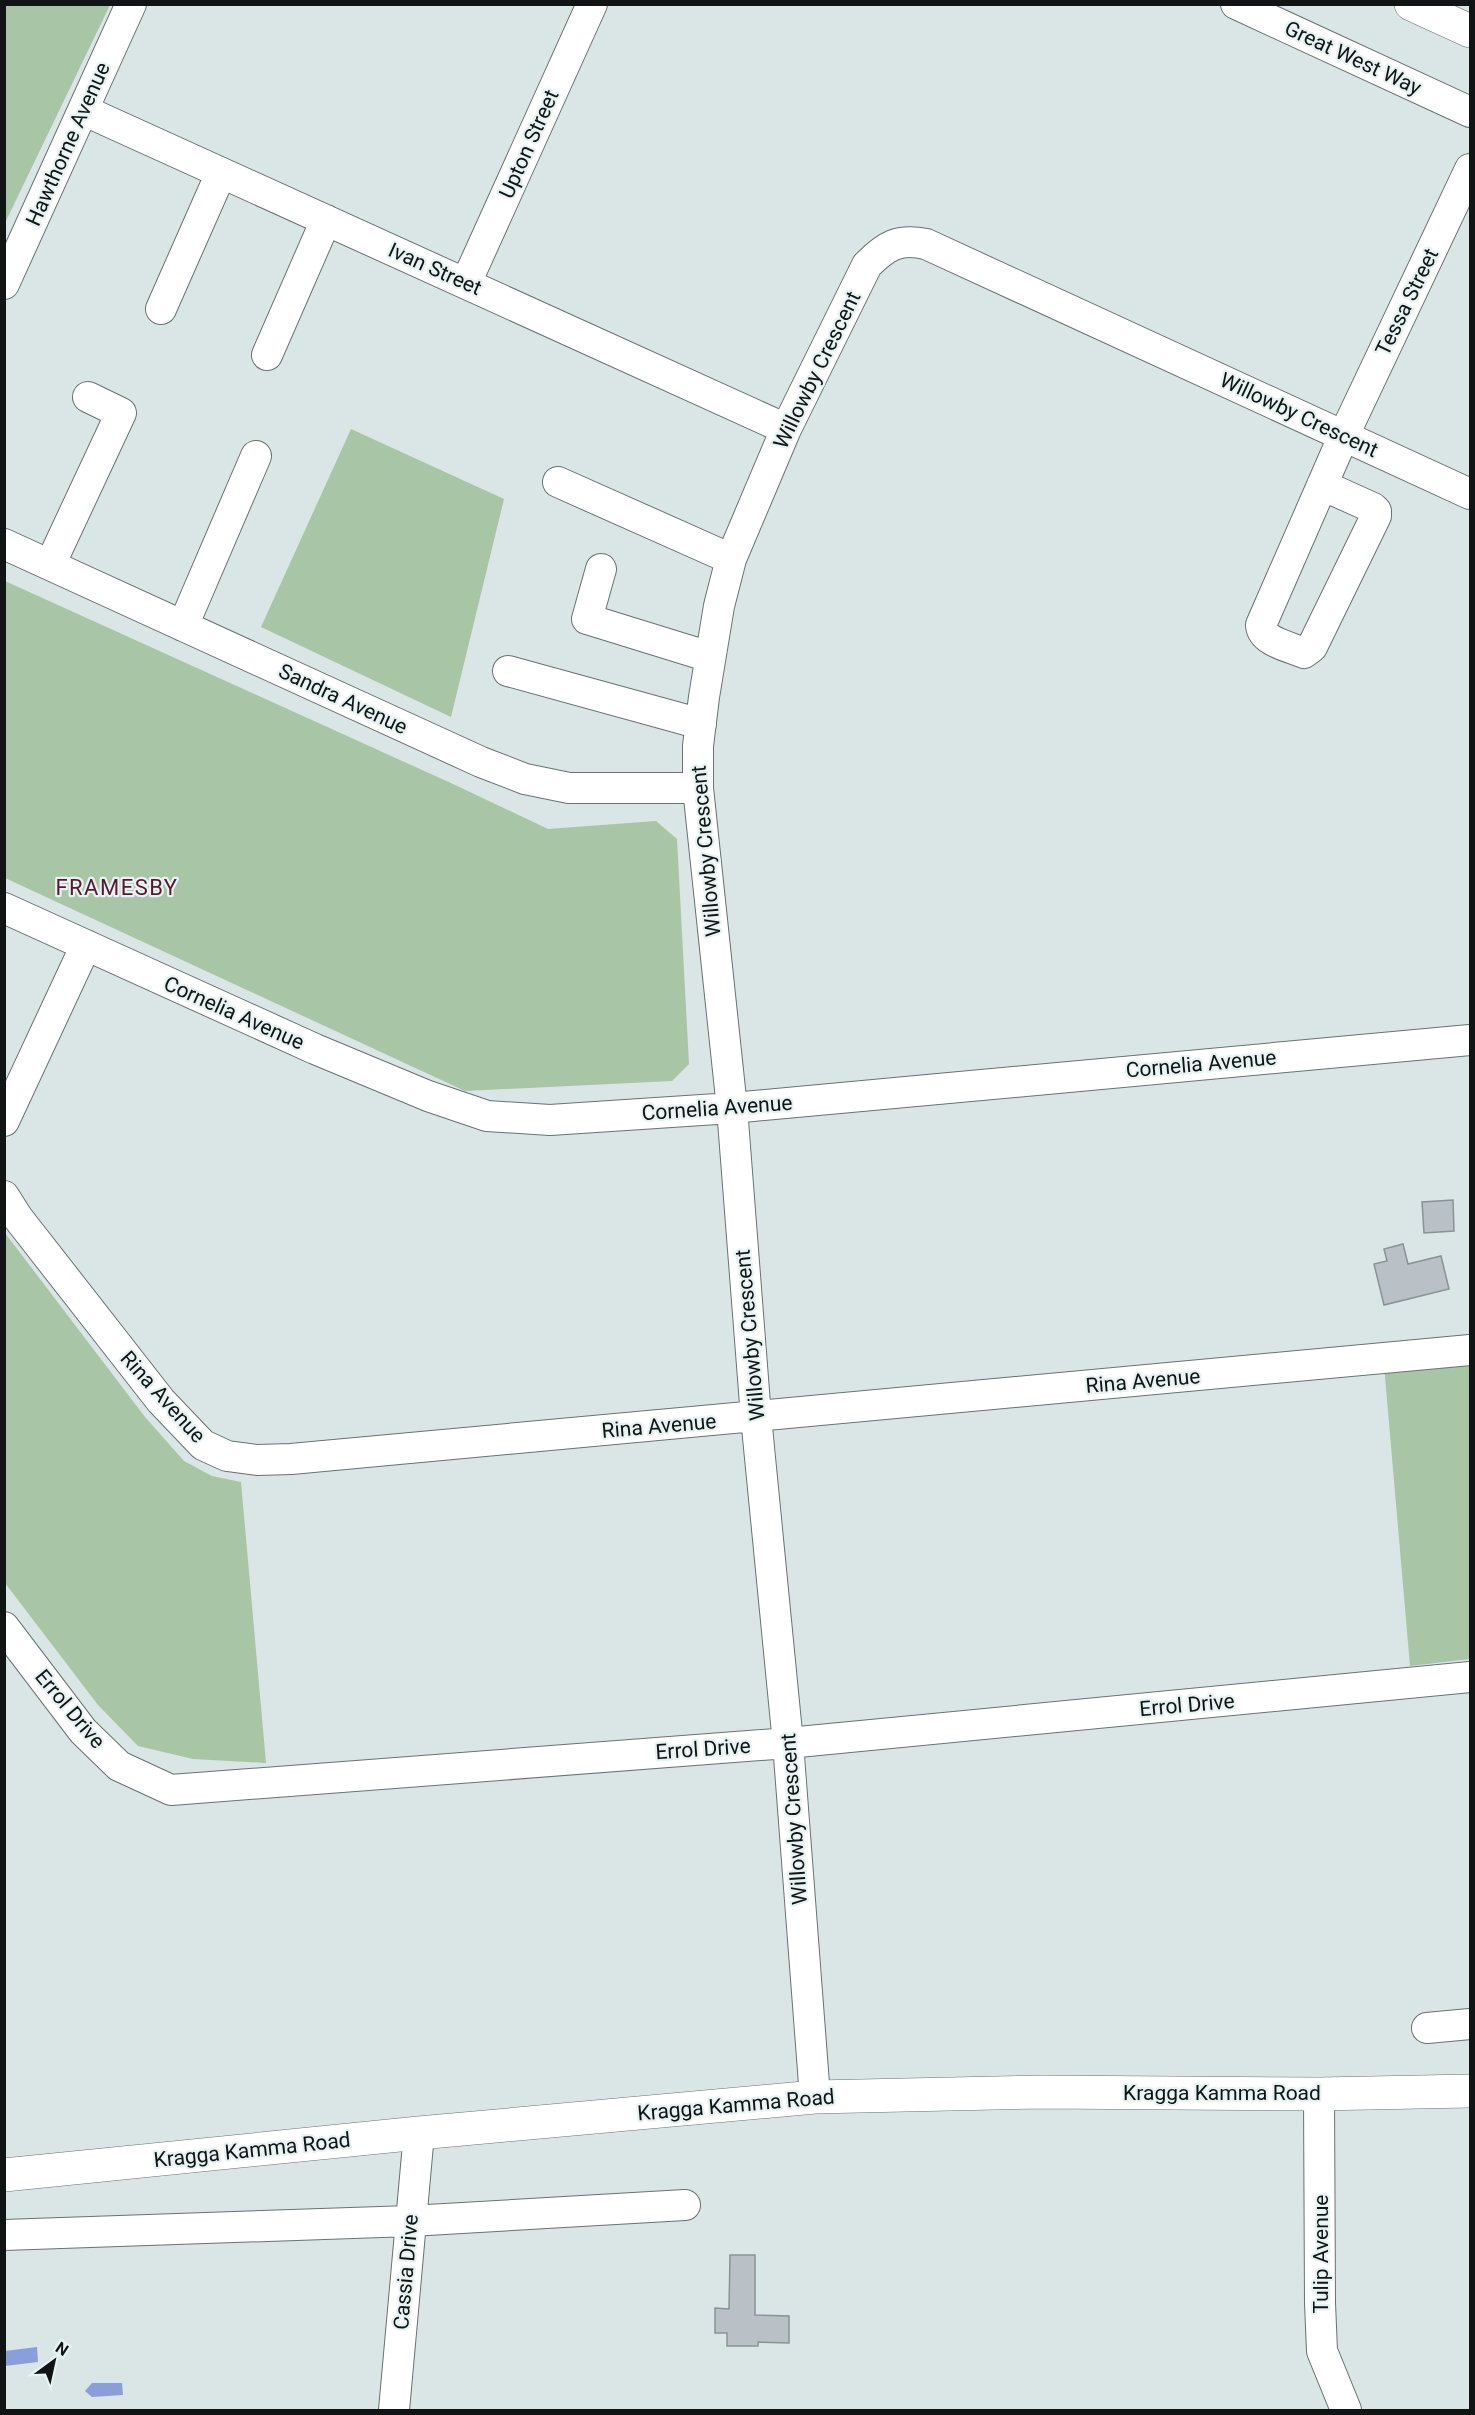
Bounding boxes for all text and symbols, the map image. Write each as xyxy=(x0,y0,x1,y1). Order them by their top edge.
street label: Great West Way xyxy=(1281,16,1425,100)
street label: Hawthorne Avenue xyxy=(21,59,115,229)
street label: Upton Street xyxy=(494,86,564,202)
street label: Ivan Street xyxy=(385,238,485,300)
street label: Tessa Street xyxy=(1371,244,1443,360)
street label: Willowby Crescent xyxy=(769,287,865,452)
street label: Willowby Crescent xyxy=(1216,368,1382,462)
street label: Sandra Avenue xyxy=(275,659,411,739)
street label: Willowby Crescent xyxy=(687,764,725,938)
district label: FRAMESBY xyxy=(55,875,179,900)
street label: Cornelia Avenue xyxy=(160,971,308,1055)
street label: Cornelia Avenue xyxy=(1125,1045,1277,1083)
street label: Cornelia Avenue xyxy=(641,1091,793,1125)
street label: Willowby Crescent xyxy=(731,1248,769,1422)
street label: Rina Avenue xyxy=(116,1346,210,1448)
street label: Rina Avenue xyxy=(1085,1364,1201,1398)
street label: Rina Avenue xyxy=(601,1409,717,1443)
street label: Errol Drive xyxy=(30,1665,110,1753)
street label: Errol Drive xyxy=(1138,1689,1236,1721)
street label: Willowby Crescent xyxy=(776,1732,812,1905)
street label: Errol Drive xyxy=(655,1734,751,1764)
street label: Kragga Kamma Road xyxy=(1123,2081,1321,2105)
street label: Kragga Kamma Road xyxy=(636,2084,836,2126)
street label: Kragga Kamma Road xyxy=(152,2128,352,2172)
street label: Tulip Avenue xyxy=(1309,2194,1333,2314)
street label: Cassia Drive xyxy=(389,2213,423,2331)
north arrow xyxy=(24,2331,84,2391)
text: N xyxy=(52,2338,72,2360)

